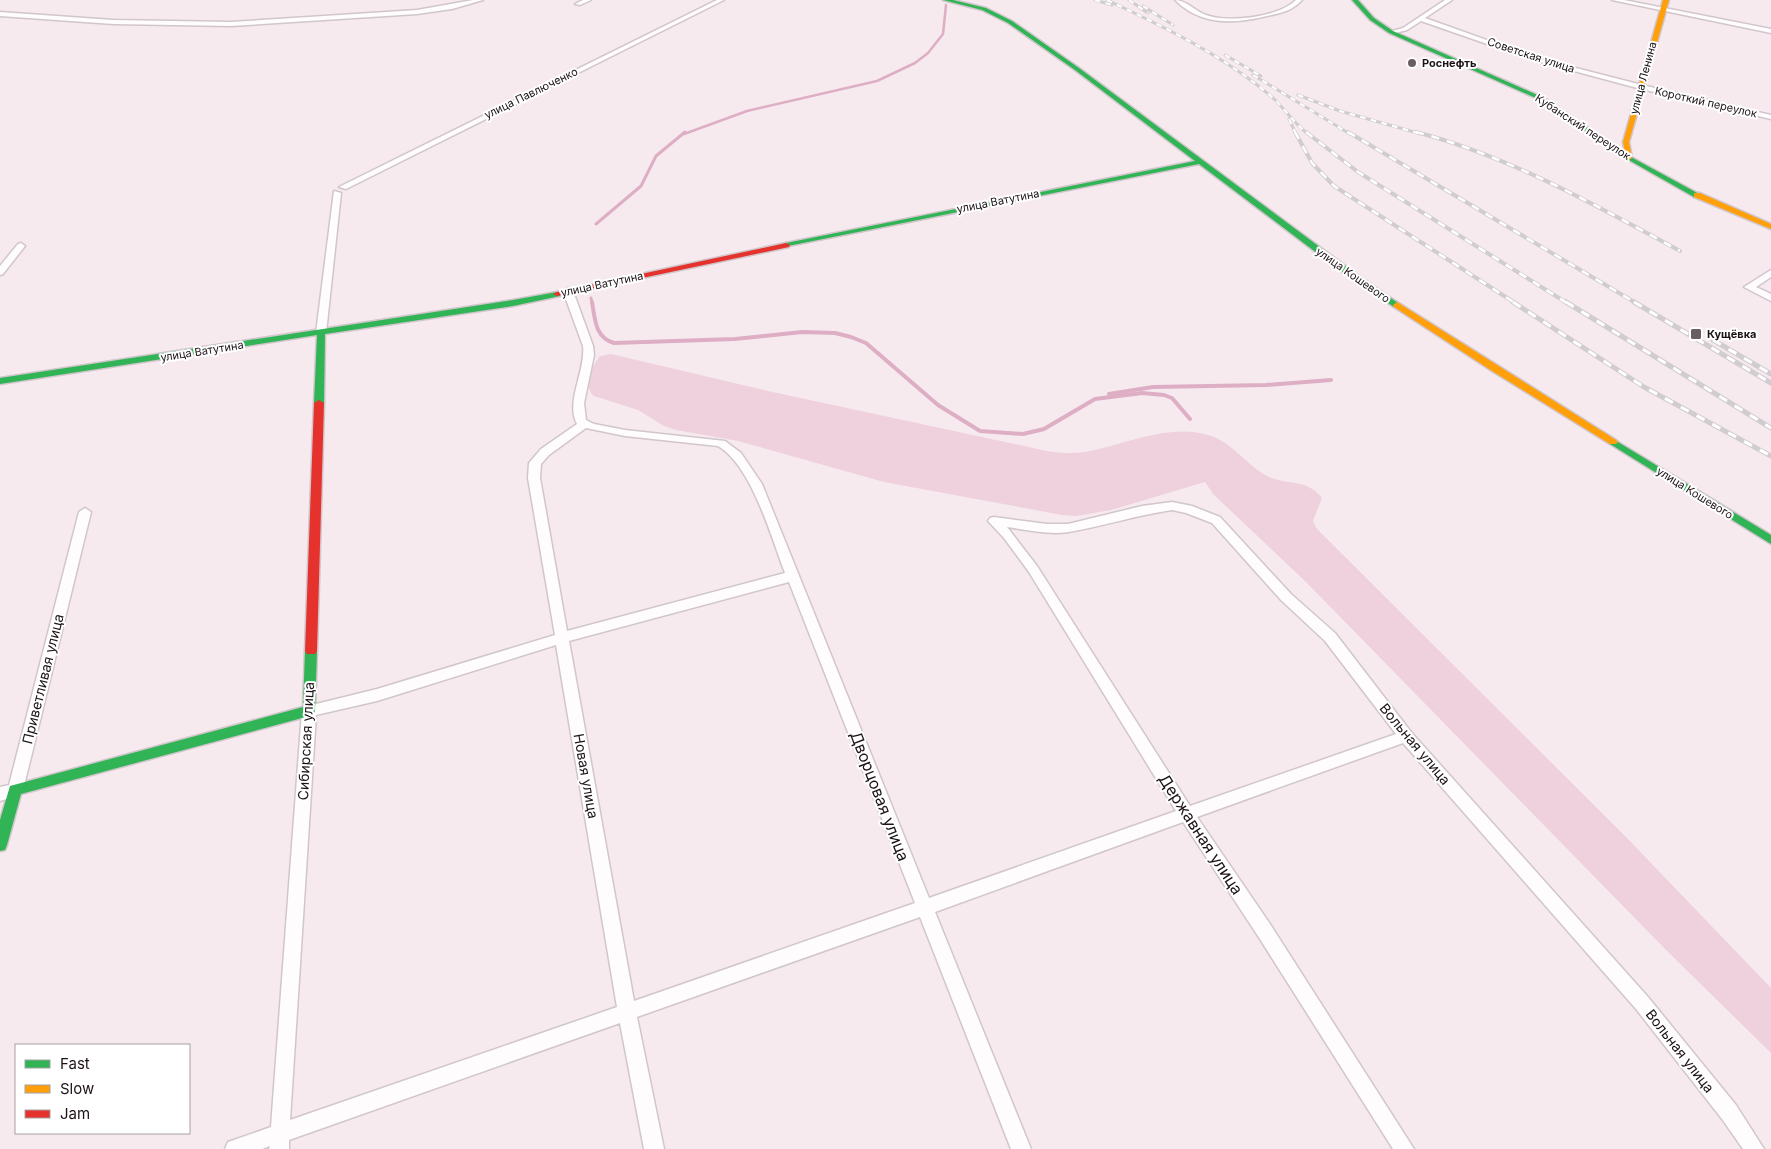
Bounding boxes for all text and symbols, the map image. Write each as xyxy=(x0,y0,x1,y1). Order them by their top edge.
street label: Советская улица xyxy=(1486,34,1576,76)
street label: улица Ленина xyxy=(1627,40,1659,116)
place label: Роснефть xyxy=(1422,56,1477,70)
marker: Роснефть xyxy=(1406,57,1418,69)
street label: улица Павлюченко xyxy=(482,64,580,122)
street label: Короткий переулок xyxy=(1653,83,1759,121)
street label: Кубанский переулок xyxy=(1533,91,1633,163)
street label: улица Ватутина xyxy=(956,186,1040,216)
street label: улица Кошевого xyxy=(1313,244,1393,306)
street label: улица Ватутина xyxy=(560,268,644,300)
marker: Кущёвка xyxy=(1689,327,1703,341)
place label: Кущёвка xyxy=(1707,327,1756,341)
street label: улица Ватутина xyxy=(159,338,245,364)
street label: улица Кошевого xyxy=(1654,464,1736,522)
street label: Приветливая улица xyxy=(18,612,67,746)
street label: Сибирская улица xyxy=(294,681,317,801)
street label: Вольная улица xyxy=(1376,700,1454,788)
street label: Дворцовая улица xyxy=(846,728,914,864)
street label: Новая улица xyxy=(571,732,602,820)
street label: Державная улица xyxy=(1154,770,1248,898)
street label: Вольная улица xyxy=(1643,1006,1718,1096)
legend xyxy=(15,1044,190,1134)
text: Fast xyxy=(60,1054,90,1073)
text: Slow xyxy=(60,1079,94,1098)
text: Jam xyxy=(60,1104,90,1123)

